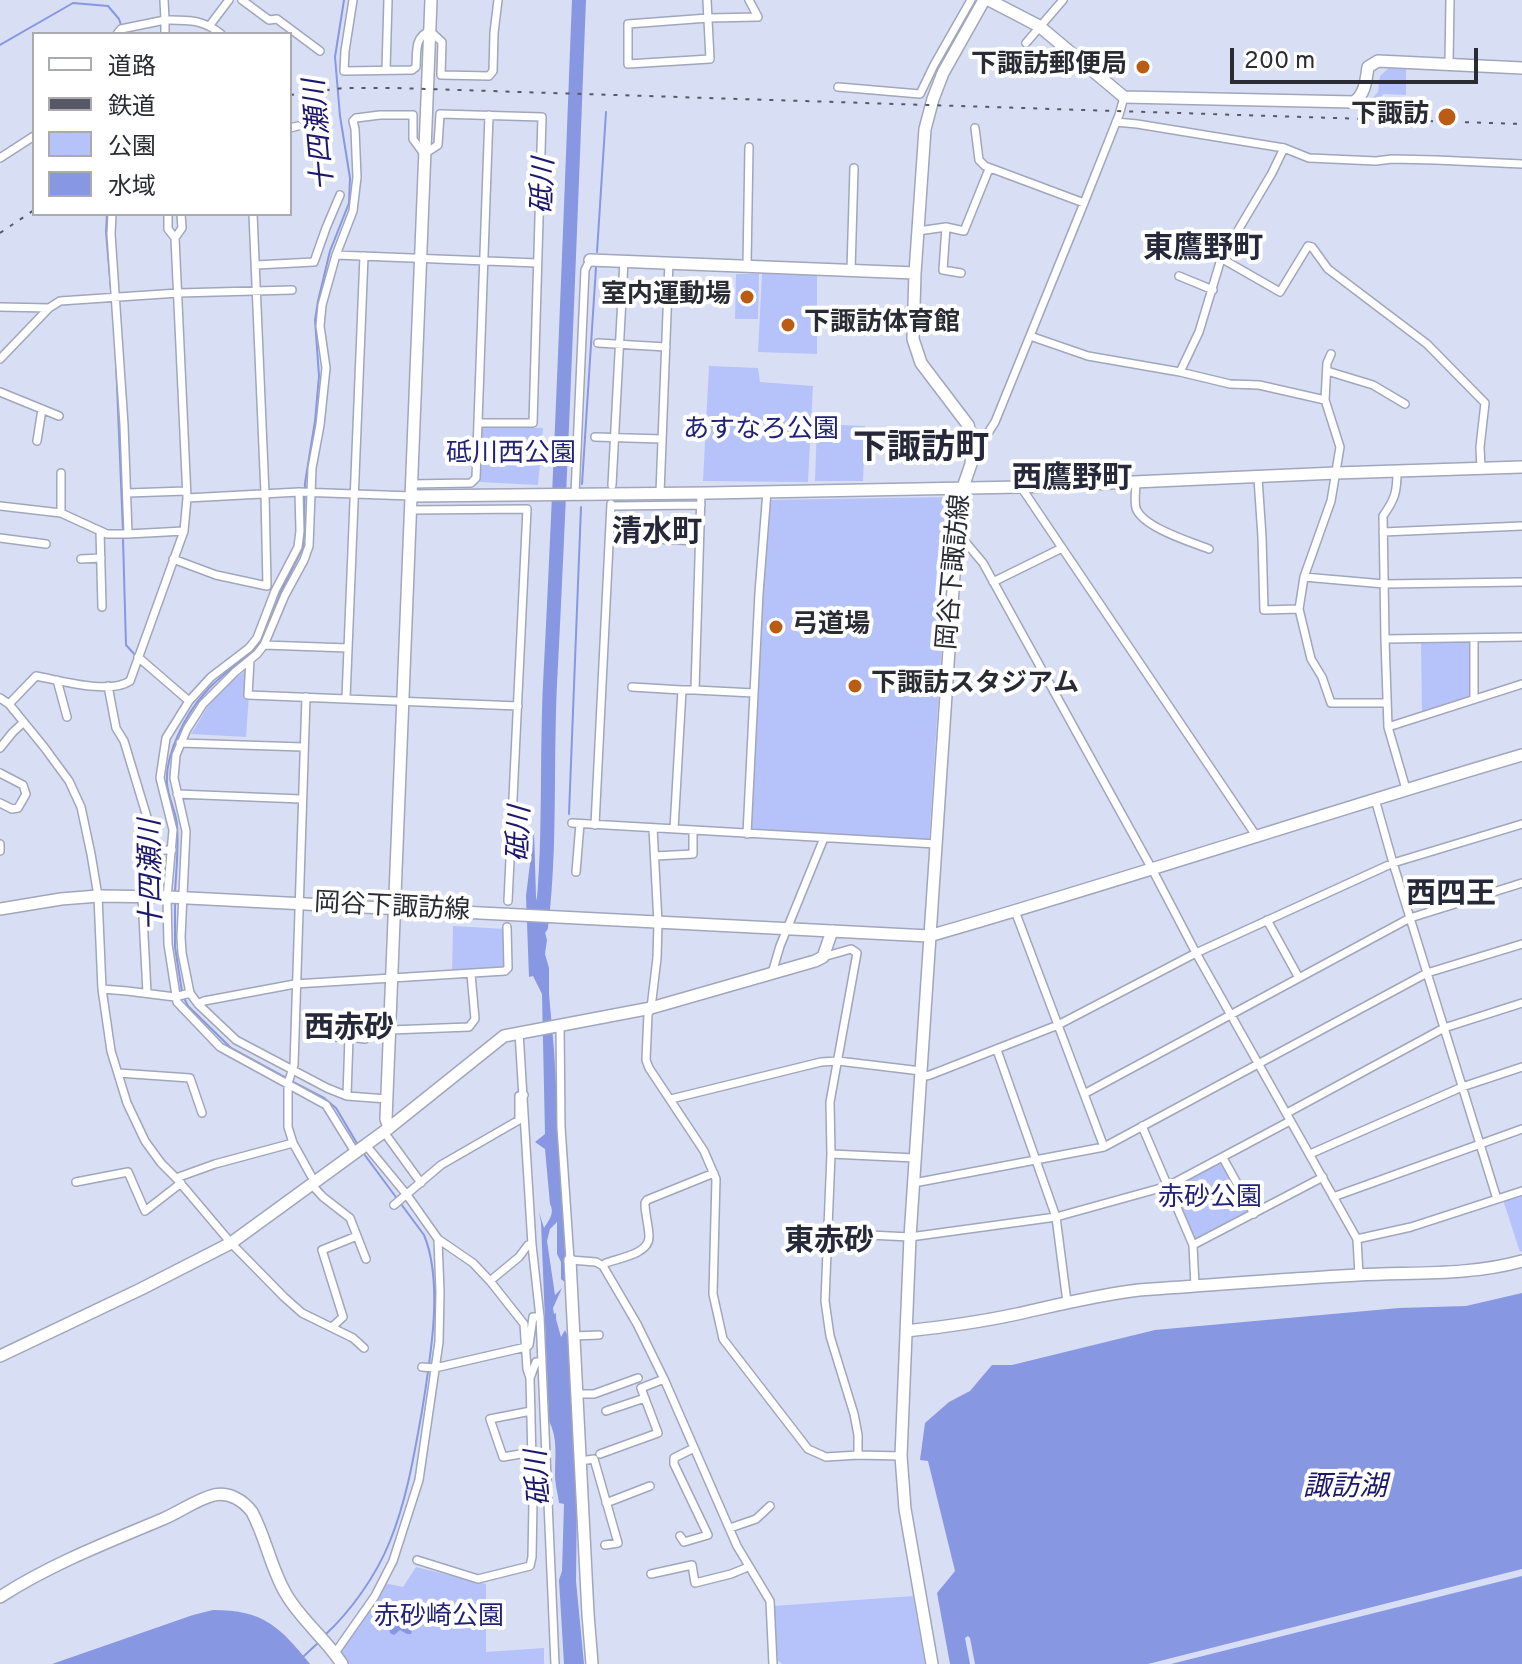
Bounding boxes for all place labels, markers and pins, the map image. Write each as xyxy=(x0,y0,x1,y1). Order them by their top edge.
place label: 下諏訪郵便局 xyxy=(971,51,1127,83)
marker: 下諏訪郵便局 xyxy=(1134,58,1152,76)
place label: 下諏訪 xyxy=(1351,101,1429,133)
marker: 下諏訪 xyxy=(1436,106,1458,128)
place label: 室内運動場 xyxy=(601,281,731,313)
marker: 室内運動場 xyxy=(738,288,756,306)
place label: 下諏訪体育館 xyxy=(804,309,960,341)
marker: 下諏訪体育館 xyxy=(779,316,797,334)
place label: 弓道場 xyxy=(792,611,870,643)
marker: 弓道場 xyxy=(767,618,785,636)
place label: 下諏訪スタジアム xyxy=(871,670,1079,702)
marker: 下諏訪スタジアム xyxy=(846,677,864,695)

